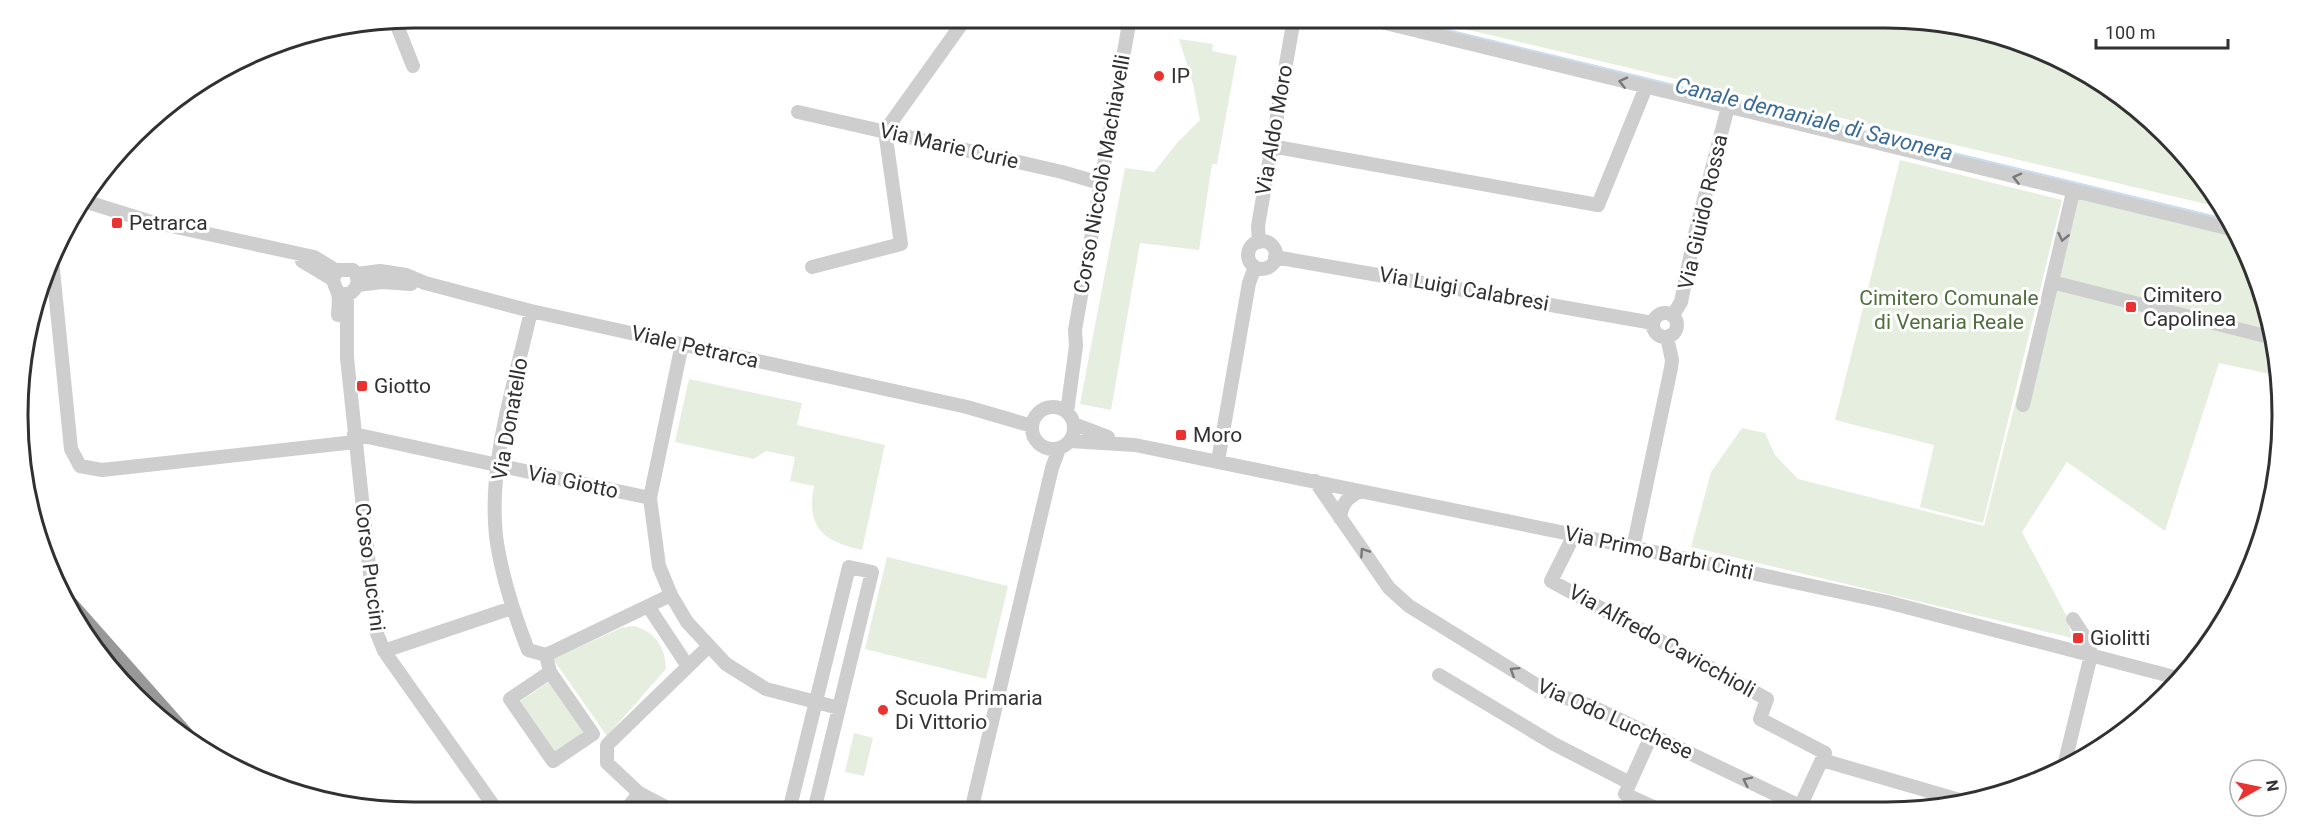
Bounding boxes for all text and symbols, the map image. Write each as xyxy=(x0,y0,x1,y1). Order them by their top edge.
scale bar xyxy=(2096,12,2228,50)
text: 100 m xyxy=(2105,22,2156,43)
street label: Corso Niccolò Machiavelli xyxy=(1069,53,1135,295)
street label: Via Aldo Moro xyxy=(1251,63,1297,197)
place label: IP xyxy=(1171,64,1190,88)
marker: IP xyxy=(1152,69,1166,83)
water label: Canale demaniale di Savonera xyxy=(1672,72,1956,166)
one-way arrow xyxy=(1618,76,1628,89)
street label: Via Marie Curie xyxy=(877,118,1021,174)
street label: Via Giuido Rossa xyxy=(1674,132,1732,292)
one-way arrow xyxy=(2012,173,2022,186)
place label: Petrarca xyxy=(129,211,208,235)
marker: Petrarca xyxy=(110,216,124,230)
one-way arrow xyxy=(2057,232,2070,242)
street label: Via Luigi Calabresi xyxy=(1377,262,1551,316)
place label: Cimitero Capolinea xyxy=(2143,283,2236,331)
park label: Cimitero Comunale di Venaria Reale xyxy=(1859,286,2039,334)
marker: Cimitero Capolinea xyxy=(2124,300,2138,314)
street label: Viale Petrarca xyxy=(629,321,761,373)
street label: Via Donatello xyxy=(487,356,533,482)
place label: Giotto xyxy=(374,374,431,398)
marker: Giotto xyxy=(355,379,369,393)
place label: Moro xyxy=(1193,423,1242,447)
marker: Moro xyxy=(1174,428,1188,442)
street label: Via Giotto xyxy=(526,461,621,503)
street label: Corso Puccini xyxy=(350,501,390,633)
street label: Via Primo Barbi Cinti xyxy=(1562,521,1756,585)
one-way arrow xyxy=(1359,548,1371,558)
street label: Via Alfredo Cavicchioli xyxy=(1565,580,1759,702)
place label: Giolitti xyxy=(2090,626,2150,650)
marker: Giolitti xyxy=(2071,631,2085,645)
one-way arrow xyxy=(1510,667,1520,679)
street label: Via Odo Lucchese xyxy=(1534,674,1696,764)
place label: Scuola Primaria Di Vittorio xyxy=(895,686,1043,734)
marker: Scuola Primaria Di Vittorio xyxy=(876,703,890,717)
north arrow xyxy=(2228,758,2288,818)
one-way arrow xyxy=(1743,776,1754,788)
text: N xyxy=(2262,779,2283,793)

